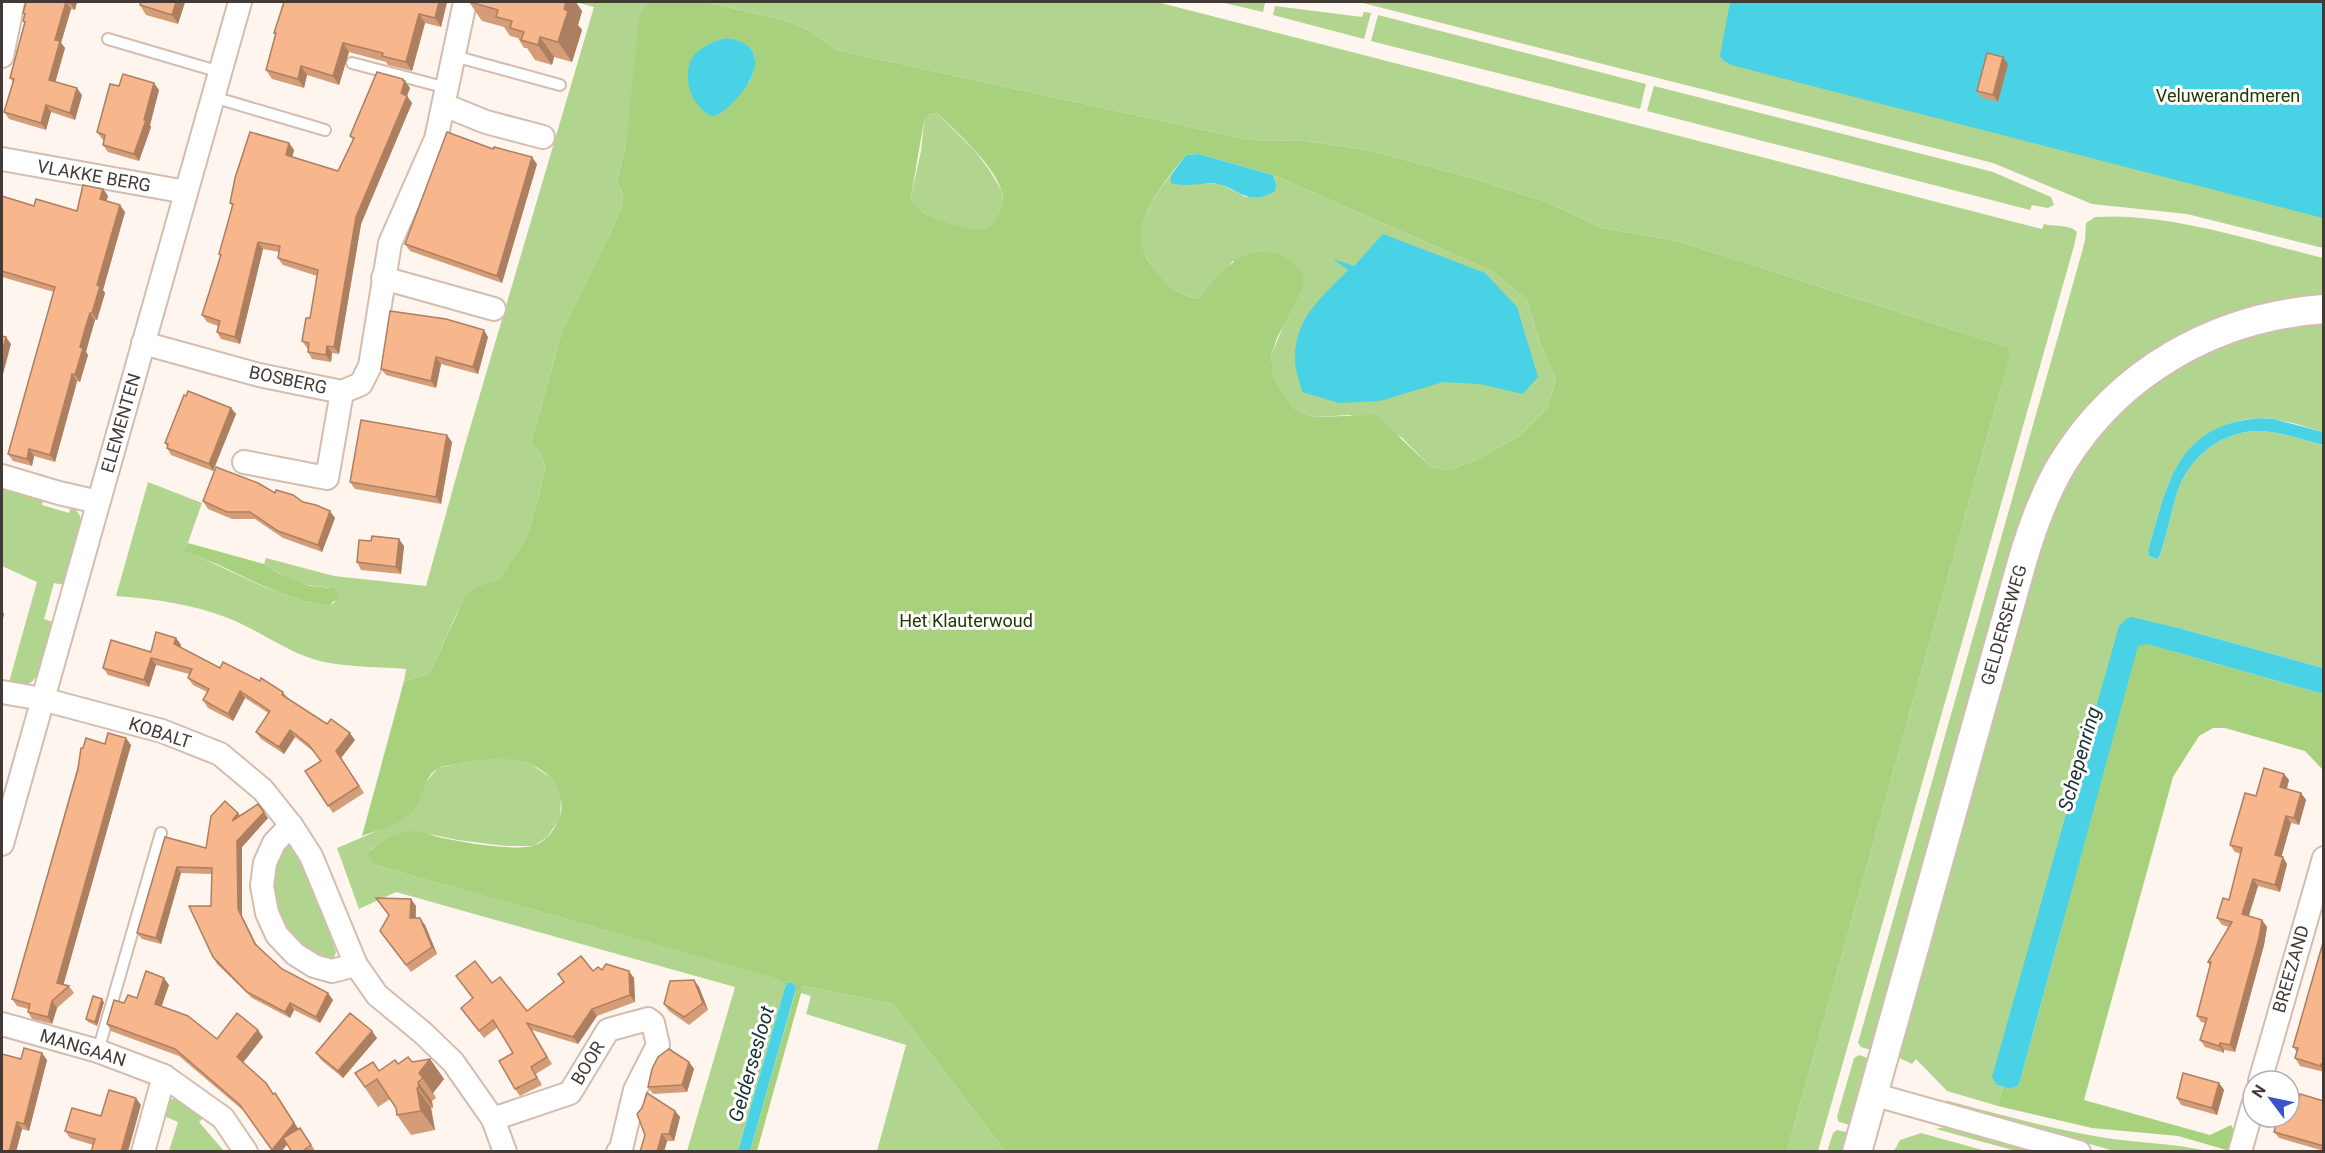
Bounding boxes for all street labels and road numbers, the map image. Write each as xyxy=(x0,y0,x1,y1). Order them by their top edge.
street label: VLAKKE BERG xyxy=(36,155,153,196)
street label: BOSBERG xyxy=(247,361,329,398)
street label: ELEMENTEN xyxy=(96,371,145,475)
street label: GELDERSEWEG xyxy=(1976,562,2031,688)
street label: KOBALT xyxy=(126,713,194,753)
street label: BREEZAND xyxy=(2268,923,2313,1015)
street label: MANGAAN xyxy=(37,1024,129,1071)
street label: BOOR xyxy=(566,1037,609,1088)

